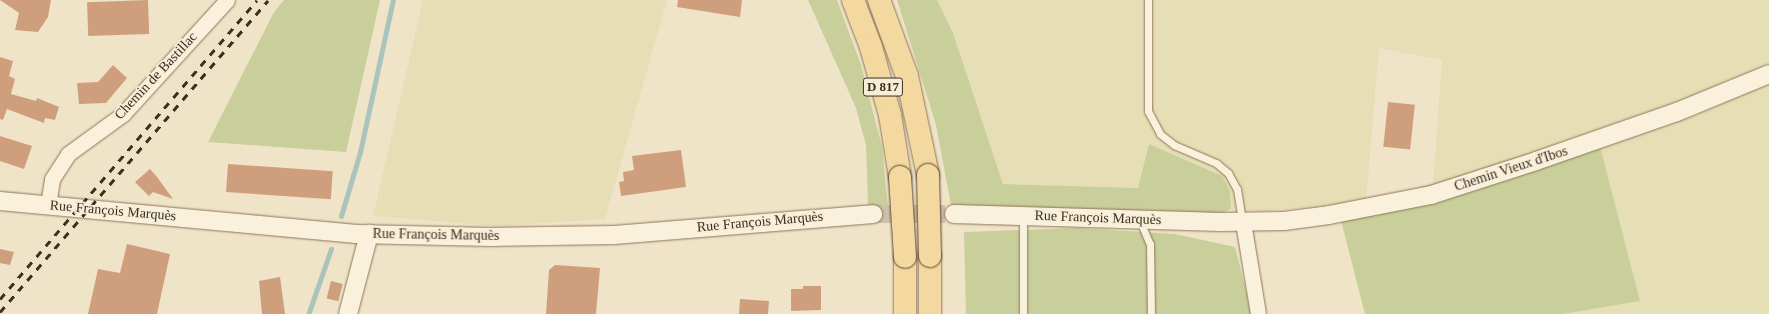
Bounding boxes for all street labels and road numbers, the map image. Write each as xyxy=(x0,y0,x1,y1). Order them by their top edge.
street label: Chemin de Bastillac xyxy=(111,29,201,123)
road number: D 817 xyxy=(862,76,904,98)
street label: Chemin Vieux d'Ibos xyxy=(1452,143,1570,195)
street label: Rue François Marquès xyxy=(49,197,177,225)
street label: Rue François Marquès xyxy=(1034,207,1162,229)
street label: Rue François Marquès xyxy=(696,208,824,236)
street label: Rue François Marquès xyxy=(372,225,500,245)

